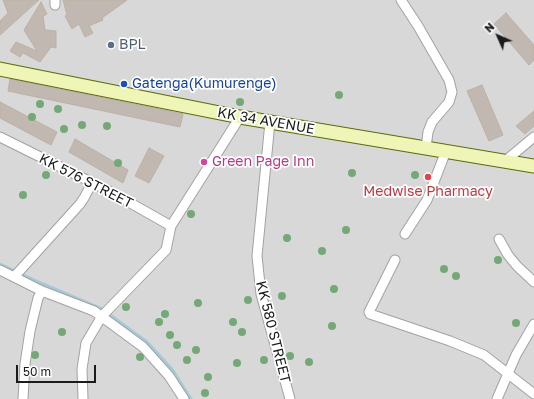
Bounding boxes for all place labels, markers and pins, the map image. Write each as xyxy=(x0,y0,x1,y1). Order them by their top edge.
place label: BPL xyxy=(119,37,146,53)
marker: BPL xyxy=(106,40,116,50)
place label: Gatenga(Kumurenge) xyxy=(132,76,277,92)
marker: Gatenga(Kumurenge) xyxy=(119,79,129,89)
place label: Green Page Inn xyxy=(212,154,314,170)
marker: Green Page Inn xyxy=(199,157,209,167)
marker: Medwise Pharmacy xyxy=(423,172,433,182)
place label: Medwise Pharmacy xyxy=(363,184,493,200)

